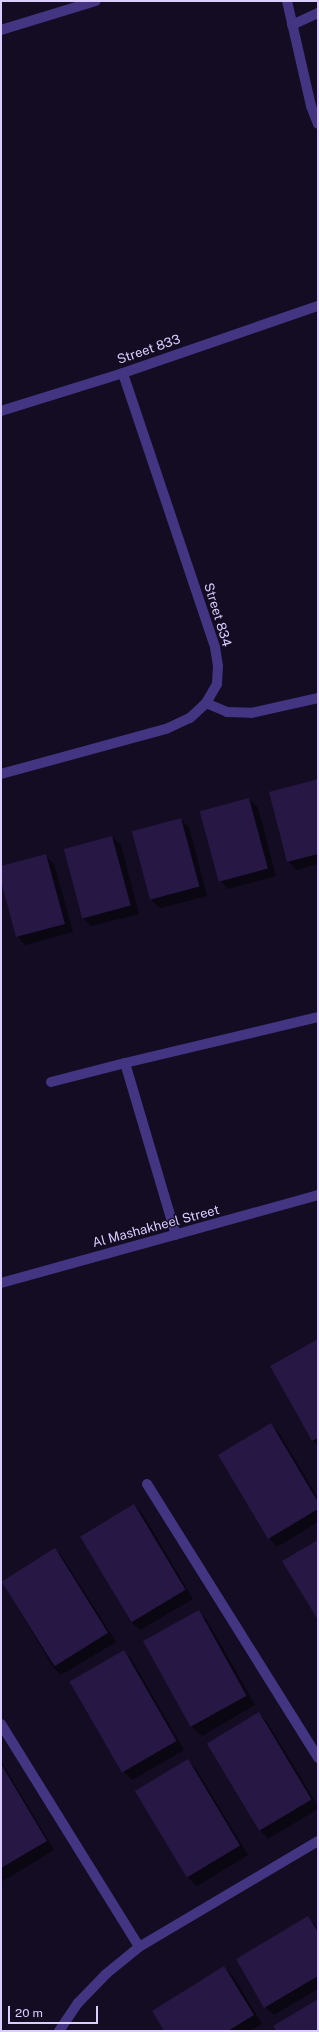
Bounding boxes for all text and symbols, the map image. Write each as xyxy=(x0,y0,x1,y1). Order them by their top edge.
street label: Street 833 xyxy=(115,332,183,368)
street label: Street 834 xyxy=(200,581,234,649)
street label: Al Mashakheel Street xyxy=(91,1203,221,1251)
scale bar xyxy=(10,1998,100,2024)
text: 20 m xyxy=(15,2006,43,2020)

